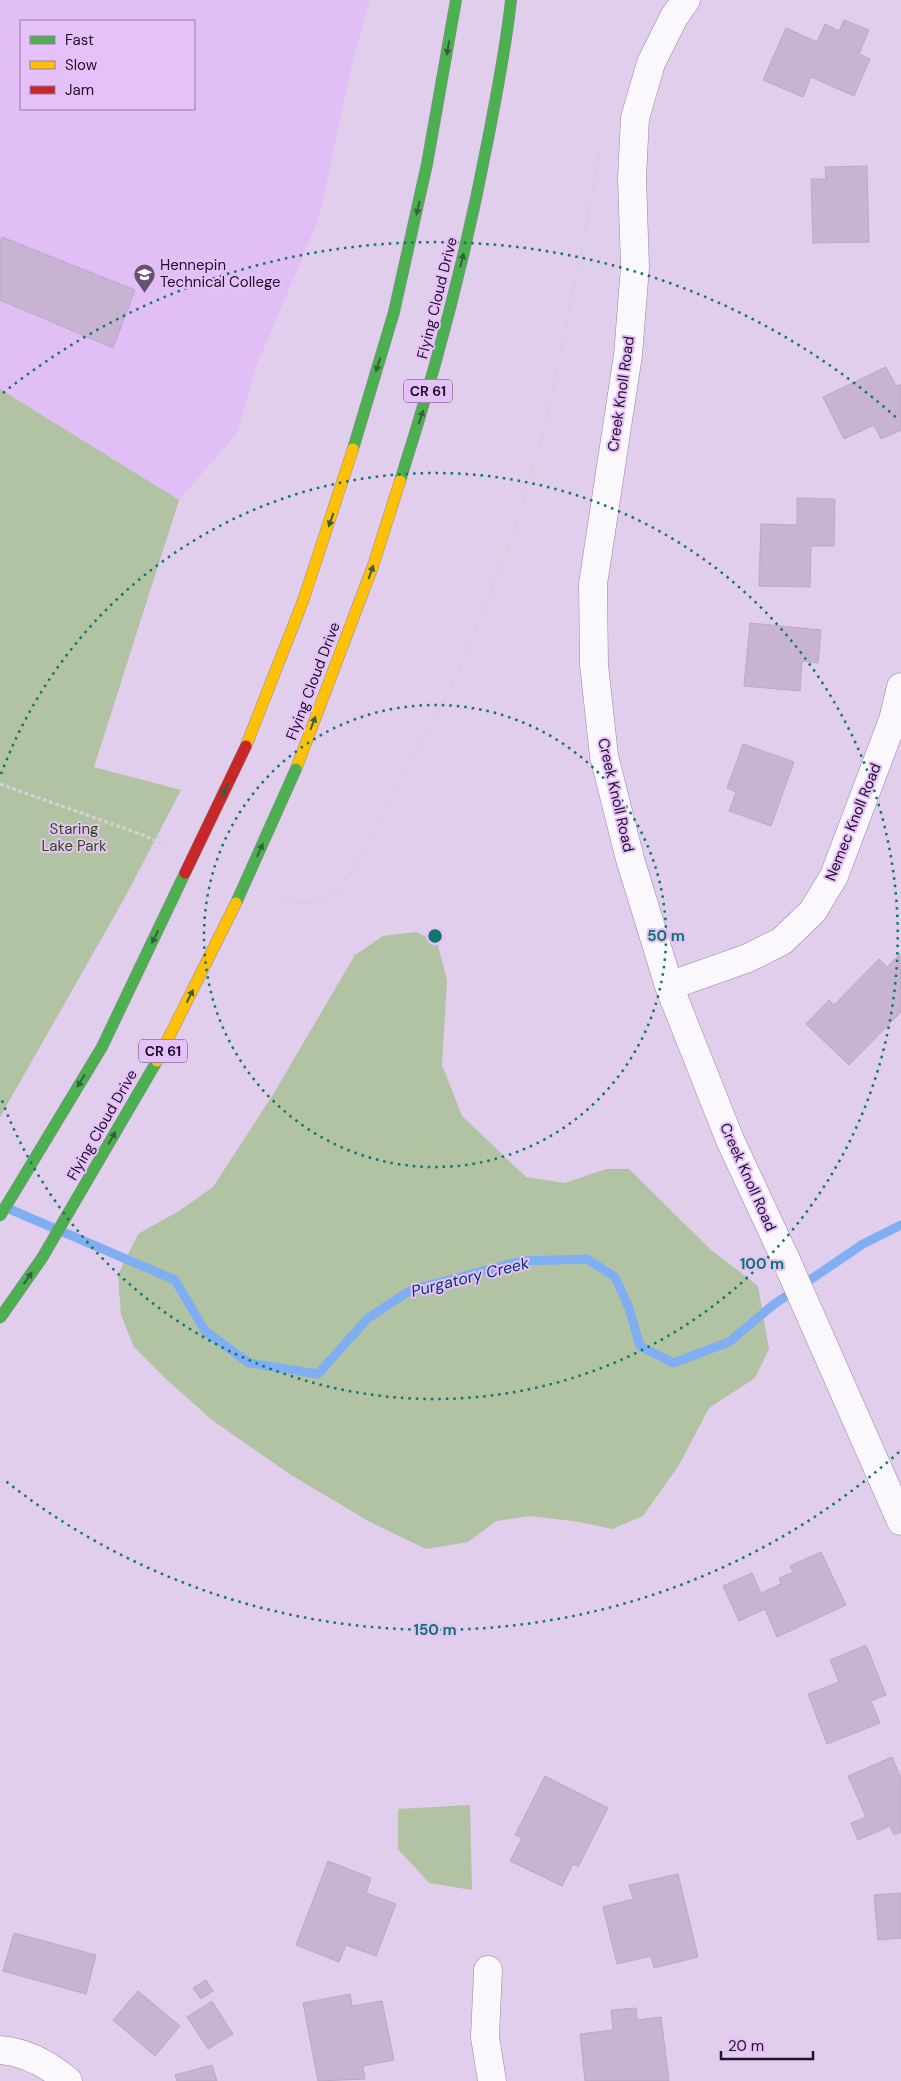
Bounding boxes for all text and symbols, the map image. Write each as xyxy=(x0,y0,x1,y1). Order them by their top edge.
legend xyxy=(20,20,195,110)
text: Fast xyxy=(65,30,94,50)
one-way arrow xyxy=(444,40,452,56)
text: Slow xyxy=(65,55,98,75)
text: Jam xyxy=(65,80,94,100)
one-way arrow xyxy=(413,200,421,216)
street label: Flying Cloud Drive xyxy=(412,235,462,361)
one-way arrow xyxy=(458,252,466,267)
place label: Hennepin Technical College xyxy=(160,255,280,292)
school or university icon: Hennepin Technical College xyxy=(132,262,156,293)
street label: Creek Knoll Road xyxy=(603,335,639,453)
one-way arrow xyxy=(374,358,382,373)
road number: CR 61 xyxy=(404,380,452,402)
one-way arrow xyxy=(417,409,425,424)
one-way arrow xyxy=(326,513,334,528)
one-way arrow xyxy=(368,564,375,579)
street label: Flying Cloud Drive xyxy=(281,619,345,743)
one-way arrow xyxy=(310,716,317,731)
street label: Creek Knoll Road xyxy=(593,736,639,854)
street label: Nemec Knoll Road xyxy=(820,760,886,884)
one-way arrow xyxy=(221,783,229,797)
park label: Staring Lake Park xyxy=(41,819,107,856)
one-way arrow xyxy=(256,843,264,857)
text: 50 m xyxy=(647,926,685,946)
centre of rings xyxy=(426,927,444,945)
one-way arrow xyxy=(151,930,159,944)
one-way arrow xyxy=(186,989,194,1003)
road number: CR 61 xyxy=(139,1040,187,1062)
street label: Flying Cloud Drive xyxy=(62,1066,142,1184)
one-way arrow xyxy=(77,1075,86,1088)
street label: Creek Knoll Road xyxy=(715,1120,781,1234)
one-way arrow xyxy=(107,1132,116,1145)
water label: Purgatory Creek xyxy=(409,1252,532,1302)
text: 100 m xyxy=(740,1254,784,1274)
one-way arrow xyxy=(23,1271,33,1285)
text: 150 m xyxy=(414,1620,457,1640)
scale bar xyxy=(721,2028,814,2060)
text: 20 m xyxy=(728,2036,764,2056)

